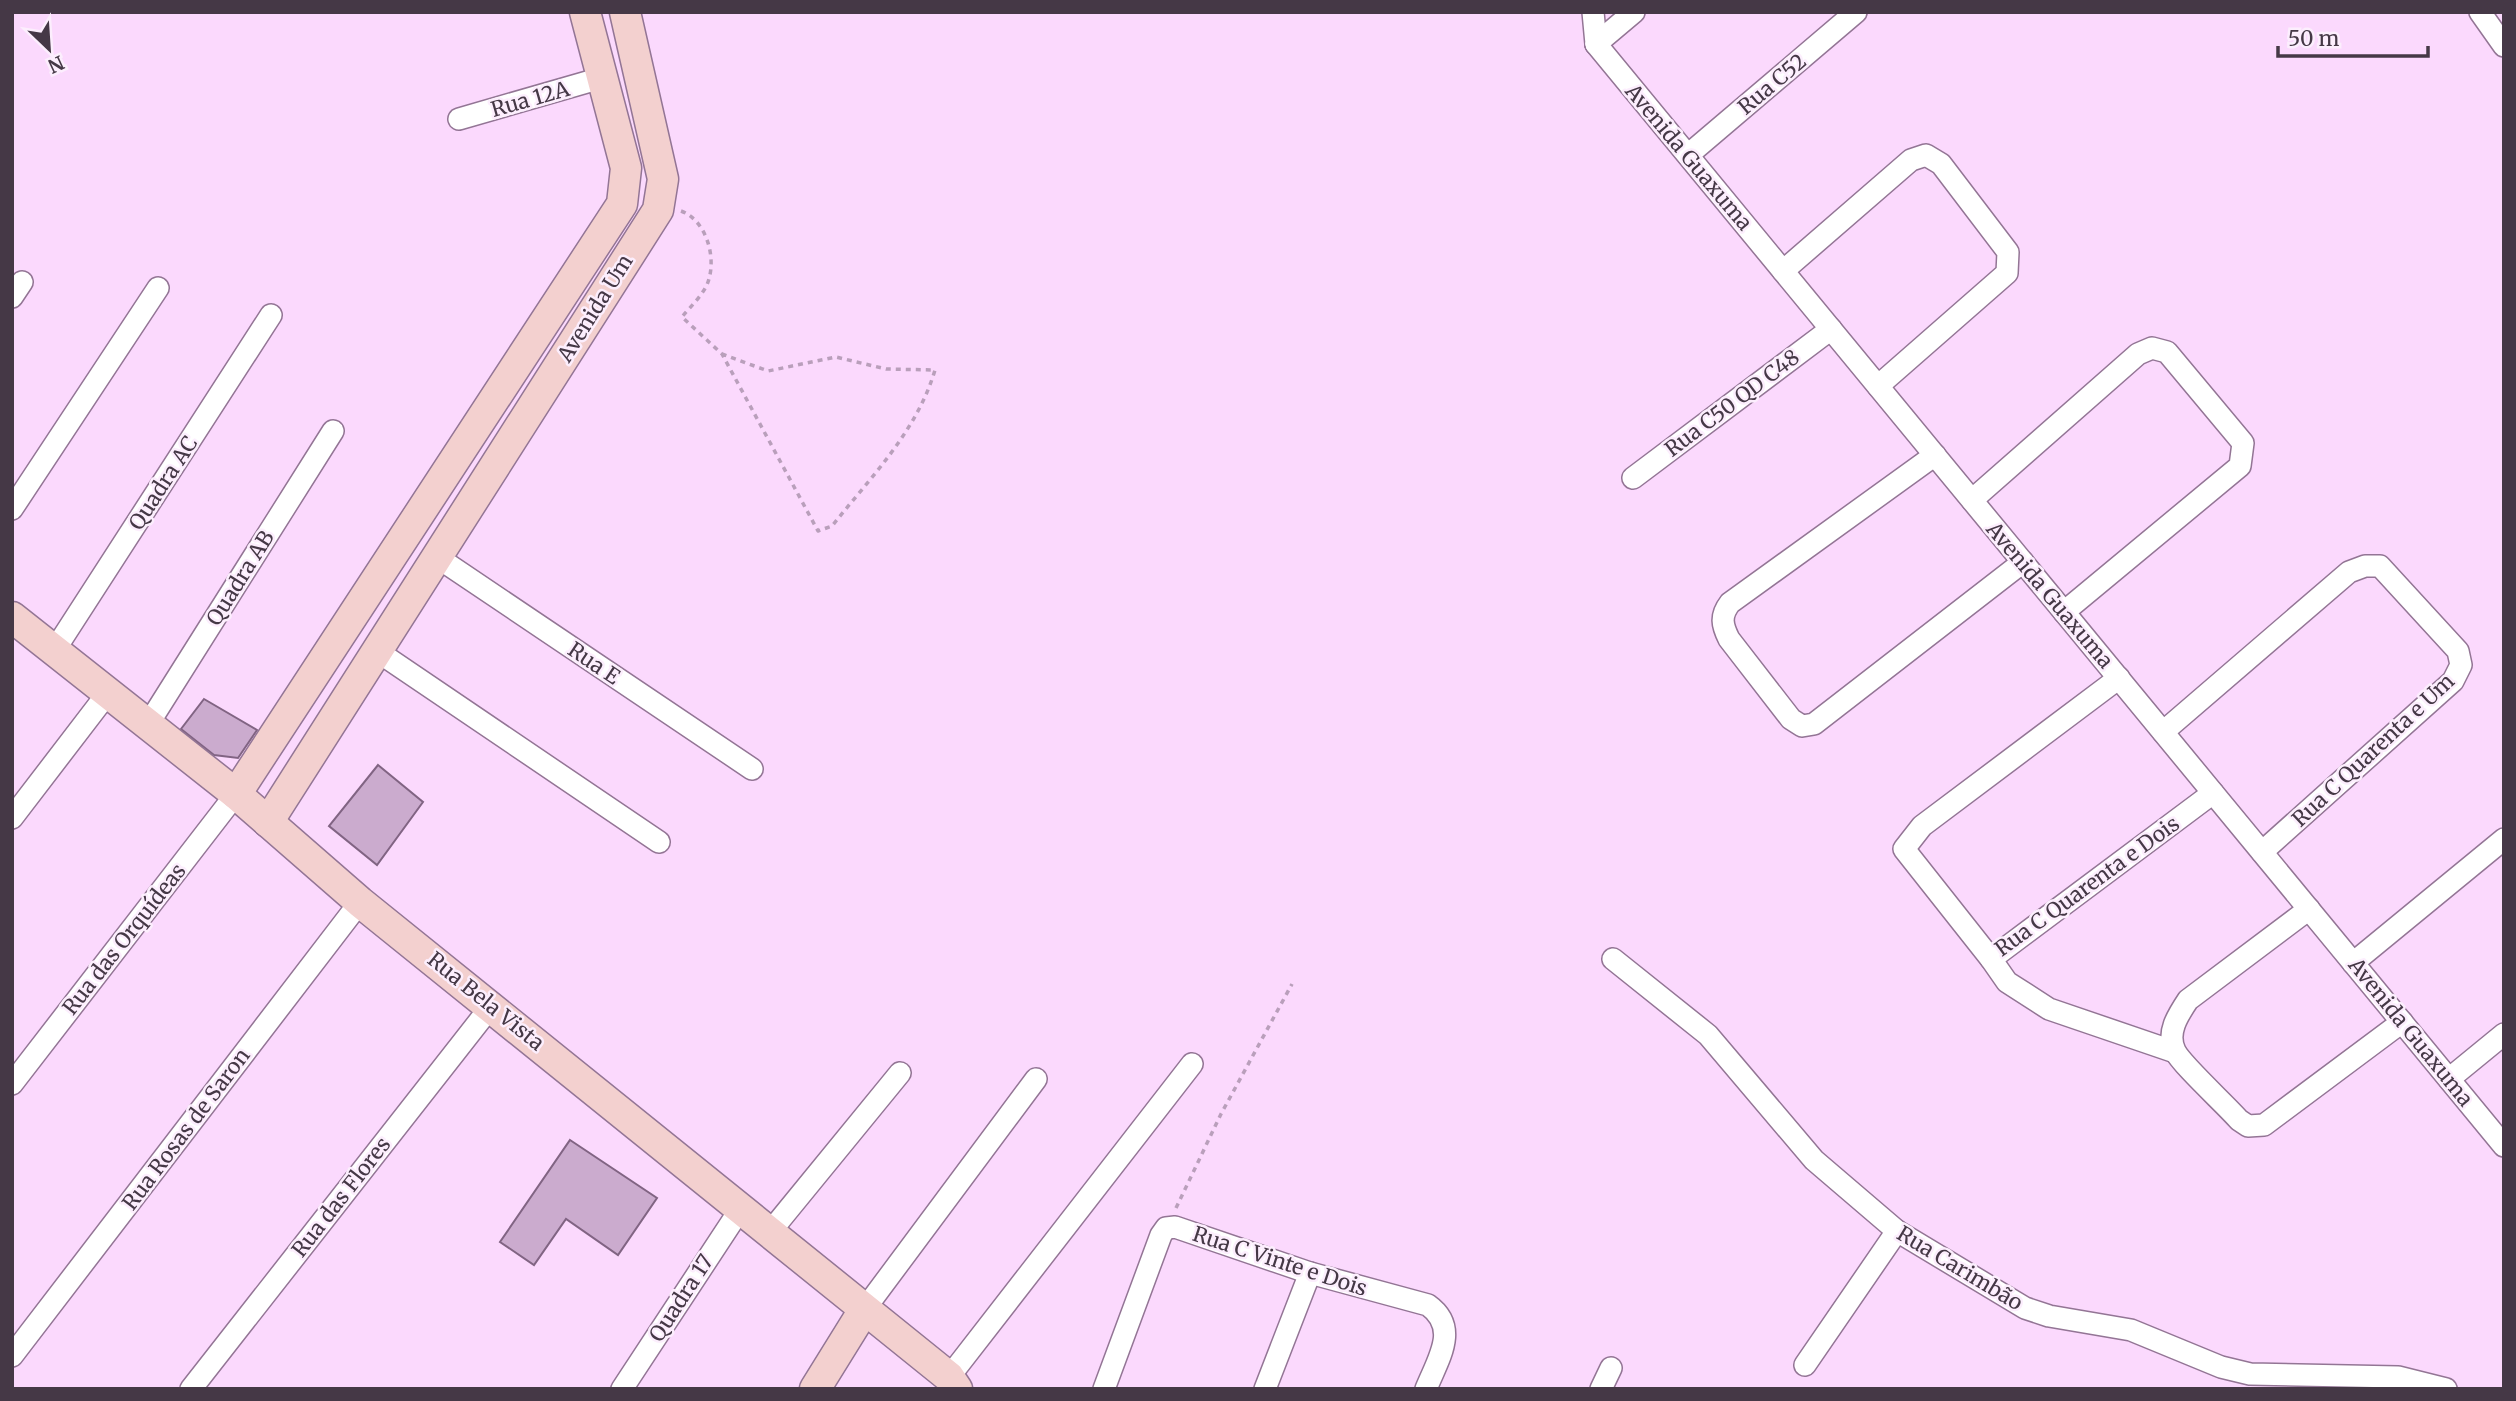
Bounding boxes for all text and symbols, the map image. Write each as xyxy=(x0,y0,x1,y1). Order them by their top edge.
north arrow xyxy=(14,14,84,84)
scale bar xyxy=(2278,14,2428,58)
text: 50 m xyxy=(2288,25,2339,52)
street label: Rua C52 xyxy=(1732,48,1812,120)
text: N xyxy=(44,50,68,78)
street label: Rua 12A xyxy=(488,75,573,123)
street label: Avenida Guaxuma xyxy=(1619,77,1758,236)
street label: Avenida Um xyxy=(551,249,639,368)
street label: Rua C50 QD C48 xyxy=(1659,344,1805,462)
street label: Quadra AC xyxy=(123,431,203,535)
street label: Avenida Guaxuma xyxy=(1980,515,2119,674)
street label: Quadra AB xyxy=(200,525,280,631)
street label: Rua E xyxy=(563,636,626,691)
street label: Rua C Quarenta e Um xyxy=(2286,668,2460,832)
street label: Rua C Quarenta e Dois xyxy=(1989,810,2185,962)
street label: Rua das Orquídeas xyxy=(56,858,192,1020)
street label: Rua Bela Vista xyxy=(422,946,550,1056)
street label: Avenida Guaxuma xyxy=(2342,952,2479,1112)
street label: Rua Rosas de Saron xyxy=(116,1043,256,1215)
street label: Rua das Flores xyxy=(286,1132,396,1262)
street label: Rua C Vinte e Dois xyxy=(1189,1220,1371,1302)
street label: Rua Carimbão xyxy=(1892,1220,2028,1316)
street label: Quadra 17 xyxy=(643,1249,719,1347)

